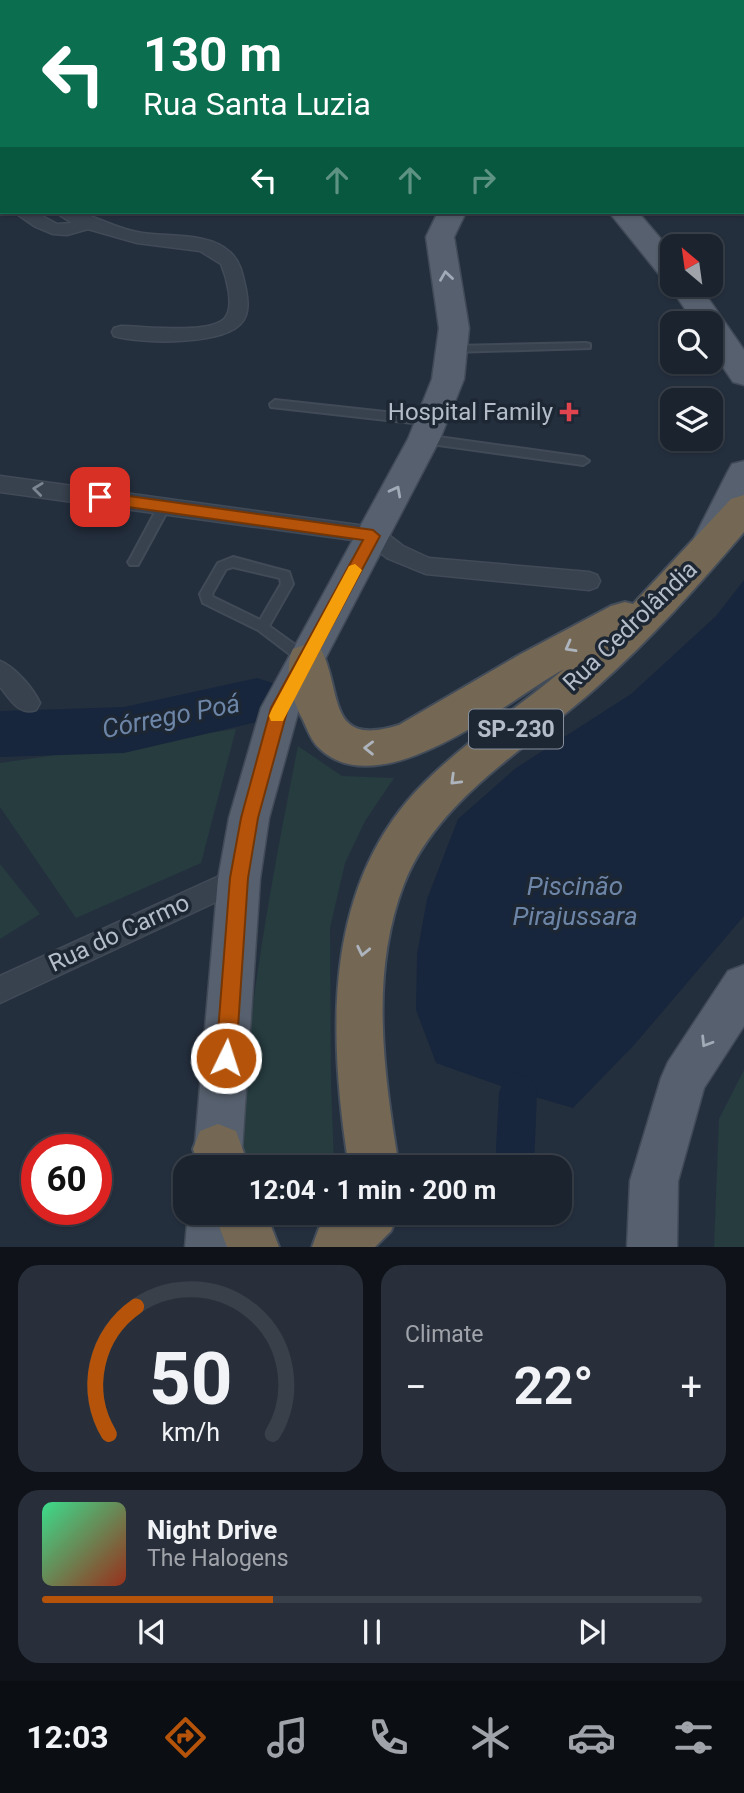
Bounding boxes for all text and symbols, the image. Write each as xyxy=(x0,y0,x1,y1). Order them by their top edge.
text: 130 m xyxy=(143,26,282,83)
icon: left xyxy=(28,28,119,119)
text: Rua Santa Luzia xyxy=(143,85,371,123)
icon: left xyxy=(245,161,283,199)
icon: ahead xyxy=(318,161,356,199)
icon: ahead xyxy=(391,161,429,199)
icon: right xyxy=(464,161,502,199)
north arrow xyxy=(660,234,723,298)
map controls xyxy=(660,234,723,451)
one-way arrow xyxy=(439,271,454,282)
button: search xyxy=(660,311,723,374)
button: layers xyxy=(660,388,723,451)
place label: Hospital Family xyxy=(388,398,554,426)
marker: Hospital Family xyxy=(559,402,579,422)
pin xyxy=(70,467,130,527)
icon: arrive xyxy=(81,478,119,516)
one-way arrow xyxy=(33,482,44,497)
one-way arrow xyxy=(388,486,402,498)
street label: Rua Cedrolândia xyxy=(557,555,703,697)
one-way arrow xyxy=(565,639,577,652)
water label: Córrego Poá xyxy=(100,688,243,744)
road number: SP-230 xyxy=(469,709,563,748)
one-way arrow xyxy=(363,740,374,756)
one-way arrow xyxy=(451,772,464,785)
water label: Piscinão Pirajussara xyxy=(512,871,638,931)
street label: Rua do Carmo xyxy=(44,888,194,978)
one-way arrow xyxy=(356,945,371,957)
position arrow xyxy=(189,1021,263,1095)
one-way arrow xyxy=(702,1035,715,1048)
speed limit sign: 60 xyxy=(21,1134,112,1225)
text: 12:04 · 1 min · 200 m xyxy=(249,1175,496,1205)
text: Climate xyxy=(405,1321,484,1348)
text: 50 xyxy=(149,1337,232,1423)
text: 22° xyxy=(514,1356,594,1417)
text: − xyxy=(405,1365,427,1409)
text: + xyxy=(680,1365,702,1409)
text: km/h xyxy=(161,1418,220,1447)
text: Night Drive xyxy=(147,1515,277,1545)
text: The Halogens xyxy=(147,1545,289,1572)
icon: previous xyxy=(133,1613,171,1651)
icon: pause xyxy=(353,1613,391,1651)
icon: next xyxy=(573,1613,611,1651)
icon: directions xyxy=(161,1713,210,1762)
icon: music xyxy=(263,1713,312,1762)
icon: phone xyxy=(364,1713,413,1762)
icon: climate xyxy=(466,1713,515,1762)
icon: car xyxy=(567,1713,616,1762)
icon: filters xyxy=(669,1713,718,1762)
text: 12:03 xyxy=(26,1718,109,1756)

